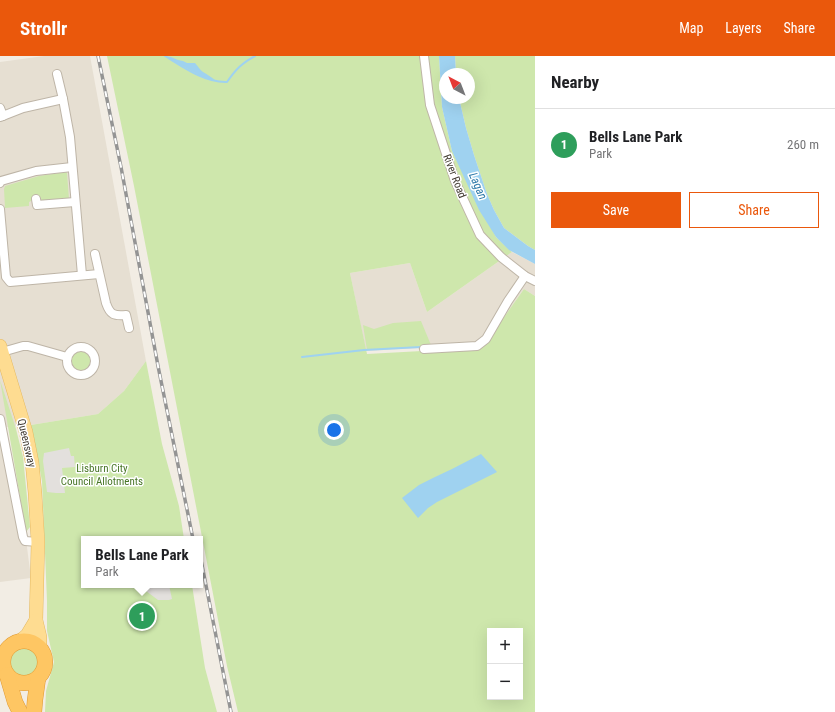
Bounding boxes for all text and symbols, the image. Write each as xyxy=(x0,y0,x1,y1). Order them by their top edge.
text: Strollr xyxy=(20,17,67,40)
text: Map xyxy=(679,20,703,36)
text: Layers xyxy=(725,20,762,36)
text: Share xyxy=(784,20,815,36)
north arrow xyxy=(439,68,475,104)
text: Nearby xyxy=(551,72,599,92)
text: Bells Lane Park xyxy=(589,128,682,146)
text: 1 xyxy=(561,137,567,152)
text: 260 m xyxy=(787,137,819,152)
text: Park xyxy=(589,146,612,161)
street label: River Road xyxy=(440,152,469,200)
water label: Lagan xyxy=(466,170,490,202)
button: Save xyxy=(551,192,681,228)
button: Share xyxy=(689,192,819,228)
street label: Queensway xyxy=(15,418,39,469)
your location xyxy=(324,420,344,440)
park label: Lisburn City Council Allotments xyxy=(61,462,143,488)
popup xyxy=(81,536,203,588)
text: Bells Lane Park xyxy=(95,546,189,564)
text: Park xyxy=(95,564,119,579)
pin: 1 xyxy=(129,601,155,631)
map controls xyxy=(487,628,523,700)
button: + xyxy=(487,628,523,664)
button: − xyxy=(487,664,523,700)

